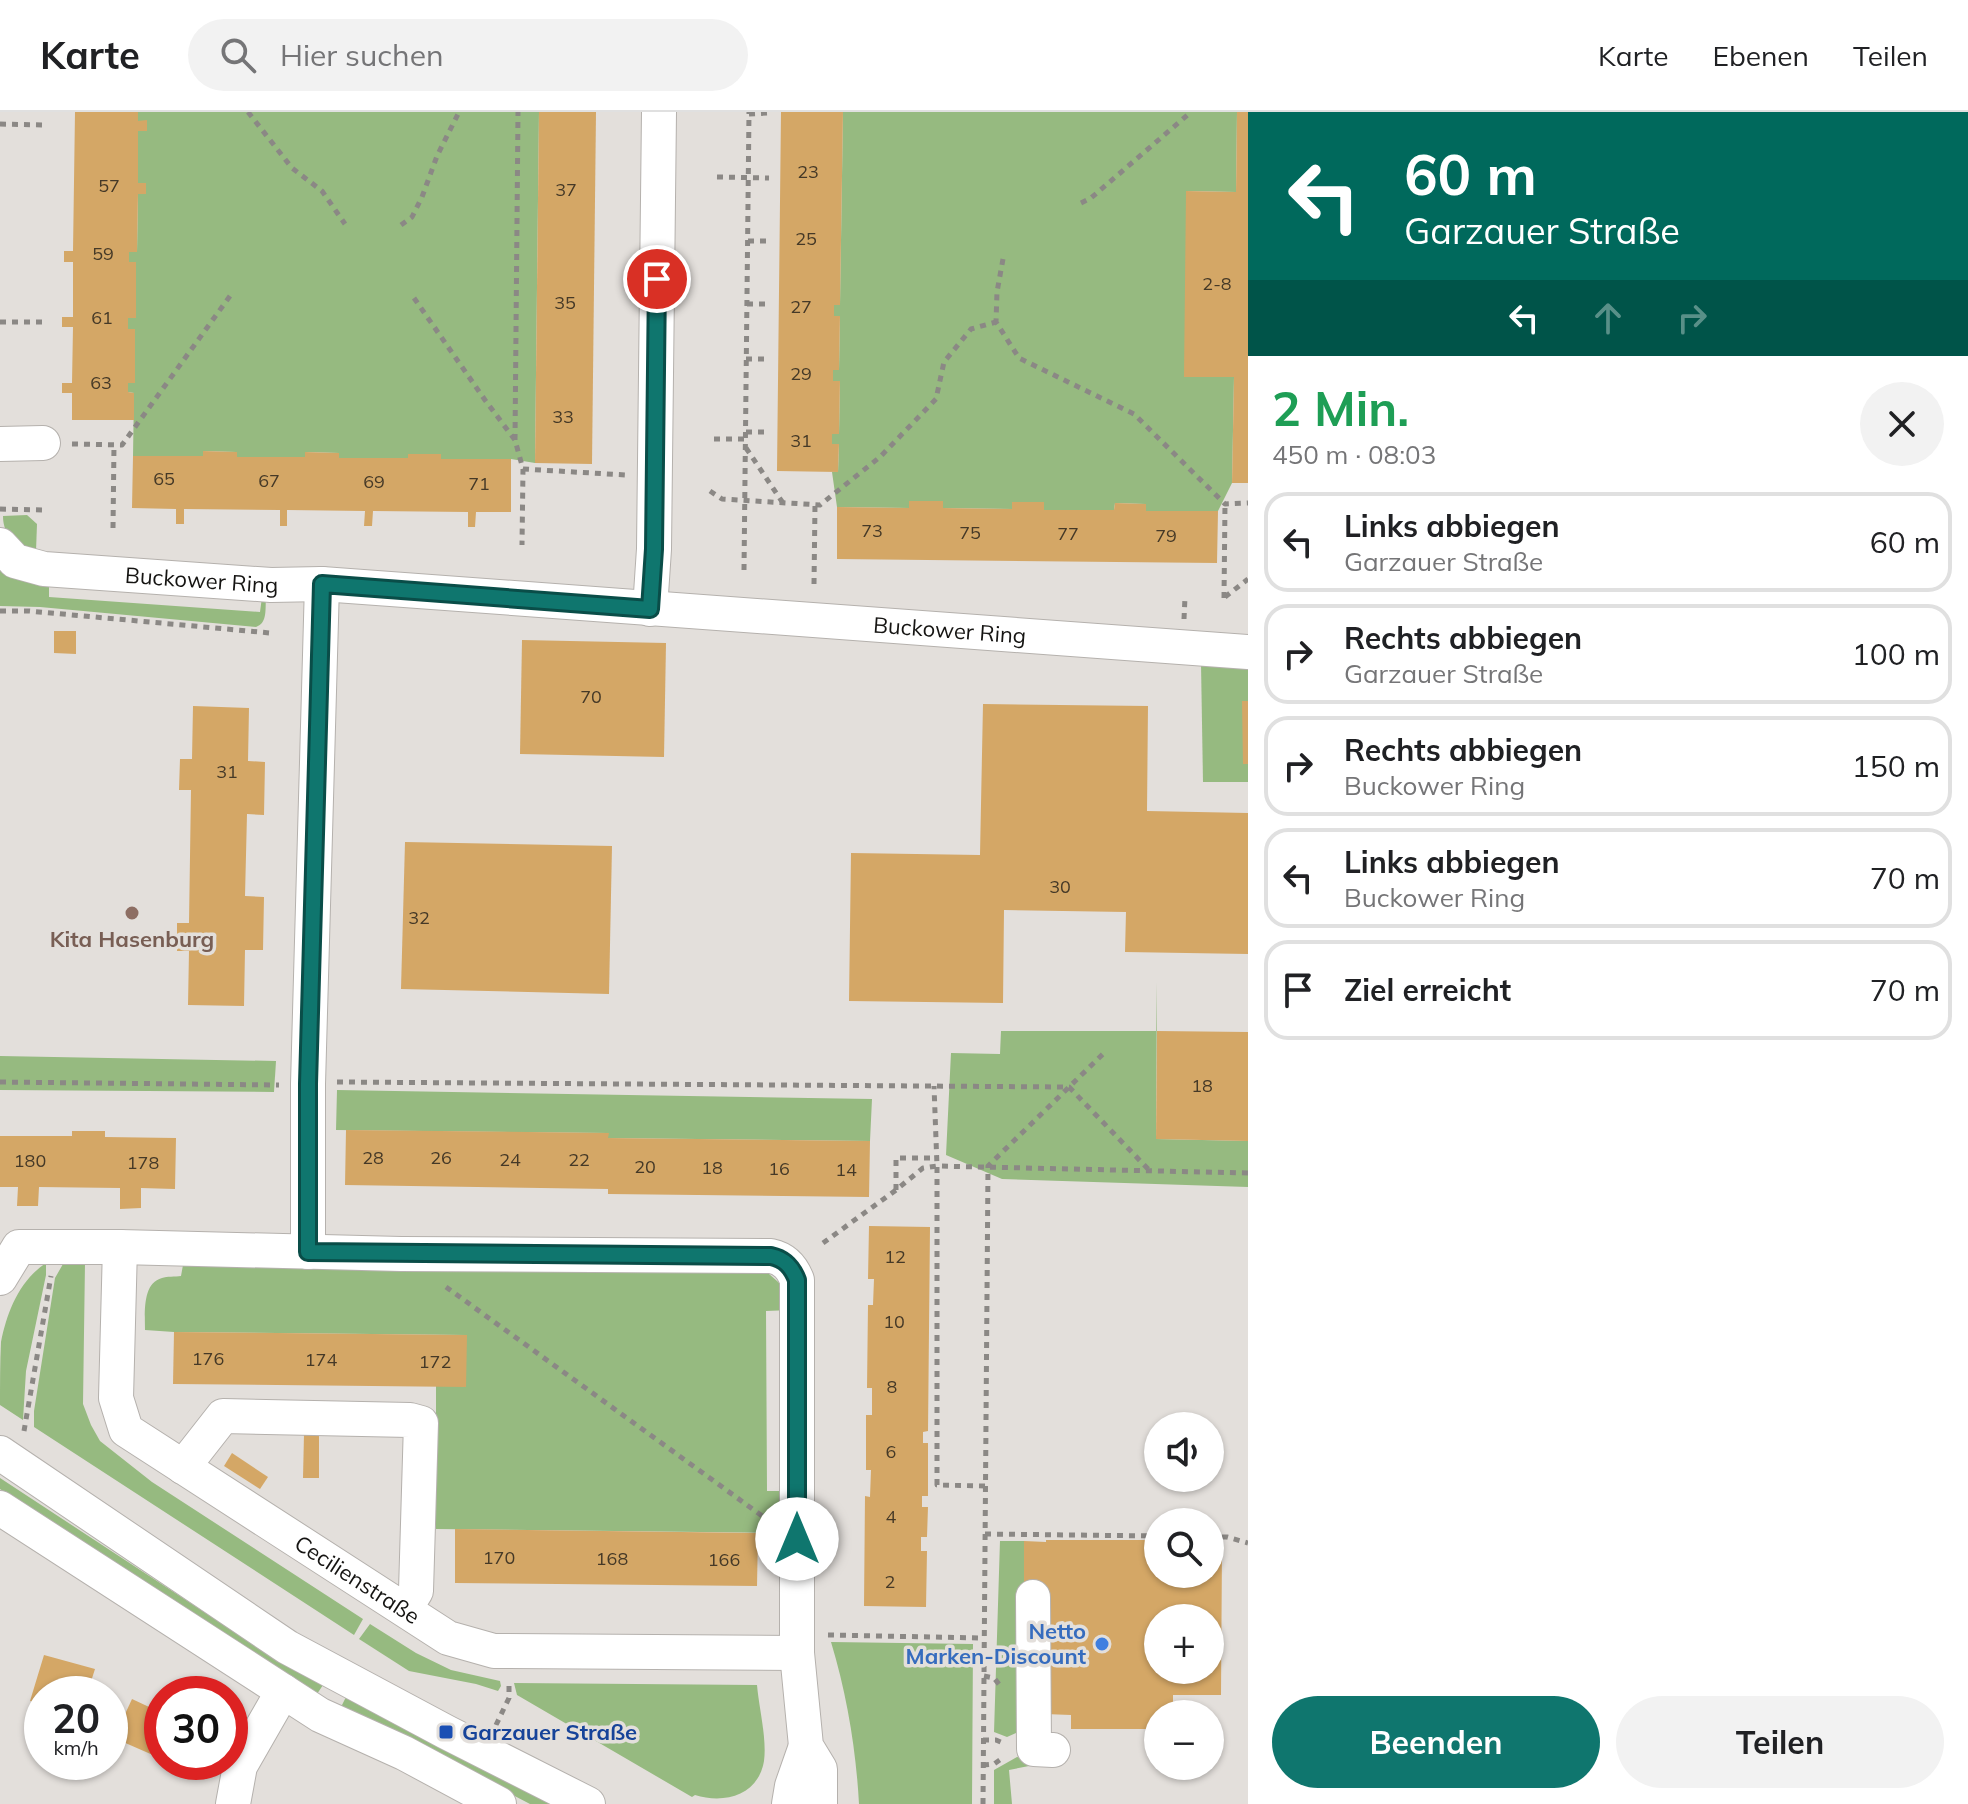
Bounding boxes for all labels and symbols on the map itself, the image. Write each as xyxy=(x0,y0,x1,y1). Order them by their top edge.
house number: 23 xyxy=(797,160,819,183)
house number: 57 xyxy=(98,174,120,197)
house number: 37 xyxy=(555,178,577,201)
house number: 25 xyxy=(795,227,817,250)
house number: 59 xyxy=(92,242,114,265)
pin xyxy=(623,245,691,313)
house number: 2-8 xyxy=(1202,272,1232,295)
house number: 35 xyxy=(554,291,576,314)
house number: 27 xyxy=(790,295,812,318)
house number: 61 xyxy=(91,306,113,329)
house number: 29 xyxy=(790,362,812,385)
house number: 63 xyxy=(90,371,112,394)
house number: 33 xyxy=(552,405,574,428)
house number: 31 xyxy=(790,429,812,452)
house number: 65 xyxy=(153,467,175,490)
house number: 67 xyxy=(258,469,280,492)
house number: 69 xyxy=(363,470,385,493)
house number: 71 xyxy=(468,472,490,495)
house number: 73 xyxy=(861,519,883,542)
house number: 75 xyxy=(959,521,981,544)
house number: 77 xyxy=(1057,522,1079,545)
house number: 79 xyxy=(1155,524,1177,547)
street label: Buckower Ring xyxy=(124,561,278,599)
street label: Buckower Ring xyxy=(872,611,1027,650)
house number: 70 xyxy=(580,685,602,708)
house number: 31 xyxy=(216,760,238,783)
house number: 30 xyxy=(1049,875,1071,898)
marker: Kita Hasenburg xyxy=(123,904,141,922)
house number: 32 xyxy=(408,906,430,929)
place label: Kita Hasenburg xyxy=(50,925,214,953)
house number: 18 xyxy=(1191,1074,1213,1097)
house number: 28 xyxy=(362,1146,384,1169)
house number: 26 xyxy=(430,1146,452,1169)
house number: 24 xyxy=(499,1148,521,1171)
house number: 22 xyxy=(568,1148,590,1171)
house number: 180 xyxy=(14,1149,46,1172)
house number: 178 xyxy=(127,1151,159,1174)
house number: 20 xyxy=(634,1155,656,1178)
house number: 18 xyxy=(701,1156,723,1179)
house number: 16 xyxy=(768,1157,790,1180)
house number: 14 xyxy=(835,1158,857,1181)
house number: 12 xyxy=(884,1245,906,1268)
house number: 10 xyxy=(883,1310,905,1333)
house number: 176 xyxy=(192,1347,224,1370)
house number: 174 xyxy=(305,1348,337,1371)
house number: 172 xyxy=(419,1350,451,1373)
house number: 8 xyxy=(887,1375,897,1398)
house number: 6 xyxy=(886,1440,896,1463)
position arrow xyxy=(755,1497,839,1581)
house number: 4 xyxy=(886,1505,897,1528)
street label: Cecilienstraße xyxy=(290,1529,425,1630)
house number: 170 xyxy=(483,1546,515,1569)
house number: 168 xyxy=(596,1547,628,1570)
house number: 166 xyxy=(708,1548,740,1571)
house number: 2 xyxy=(885,1570,895,1593)
place label: Netto Marken-Discount xyxy=(906,1617,1086,1670)
marker: Netto Marken-Discount xyxy=(1093,1635,1111,1653)
speed limit sign: 30 xyxy=(144,1676,248,1780)
place label: Garzauer Straße xyxy=(462,1718,637,1746)
marker: Garzauer Straße xyxy=(437,1723,455,1741)

